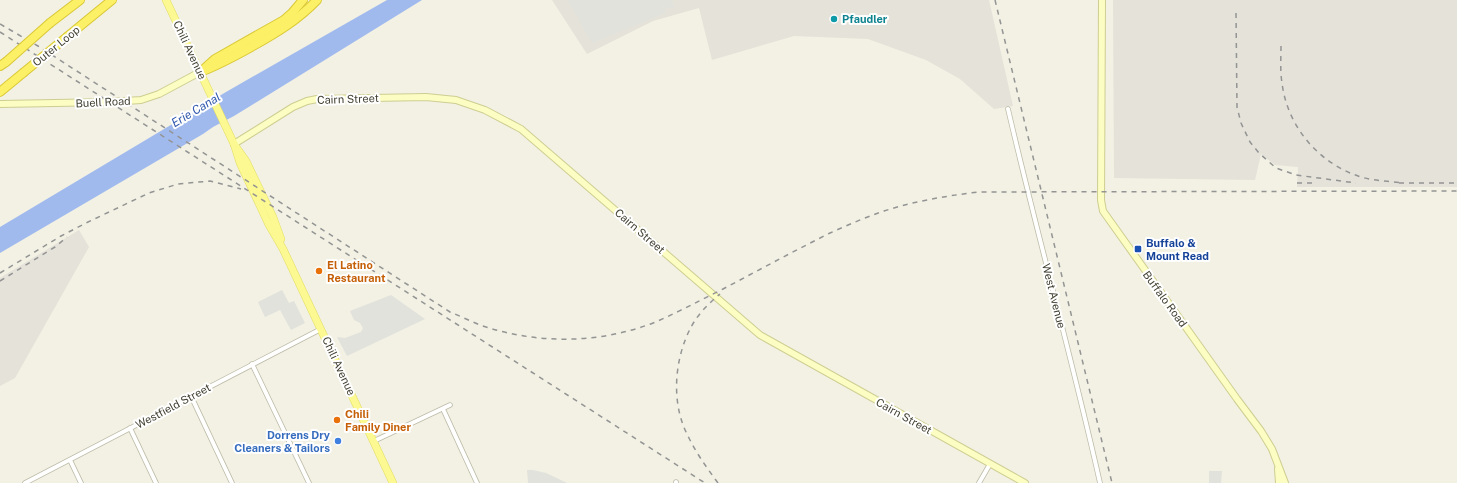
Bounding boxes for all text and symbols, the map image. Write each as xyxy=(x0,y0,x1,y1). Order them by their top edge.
place label: Pfaudler xyxy=(842,13,888,25)
marker: Pfaudler xyxy=(829,14,839,24)
street label: Chili Avenue xyxy=(171,19,209,81)
street label: Outer Loop xyxy=(30,23,82,69)
water label: Erie Canal xyxy=(169,90,223,130)
street label: Cairn Street xyxy=(317,92,379,106)
street label: Buell Road xyxy=(75,95,131,109)
street label: Cairn Street xyxy=(613,206,667,256)
place label: Buffalo & Mount Read xyxy=(1146,237,1209,262)
marker: Buffalo & Mount Read xyxy=(1133,244,1143,254)
place label: El Latino Restaurant xyxy=(327,259,386,284)
street label: West Avenue xyxy=(1040,262,1068,330)
marker: El Latino Restaurant xyxy=(314,266,324,276)
street label: Buffalo Road xyxy=(1141,269,1189,329)
street label: Chili Avenue xyxy=(320,335,358,397)
street label: Westfield Street xyxy=(133,381,213,431)
street label: Cairn Street xyxy=(874,396,934,436)
place label: Chili Family Diner xyxy=(345,408,411,433)
marker: Chili Family Diner xyxy=(332,415,342,425)
place label: Dorrens Dry Cleaners & Tailors xyxy=(234,429,331,454)
marker: Dorrens Dry Cleaners & Tailors xyxy=(333,436,343,446)

